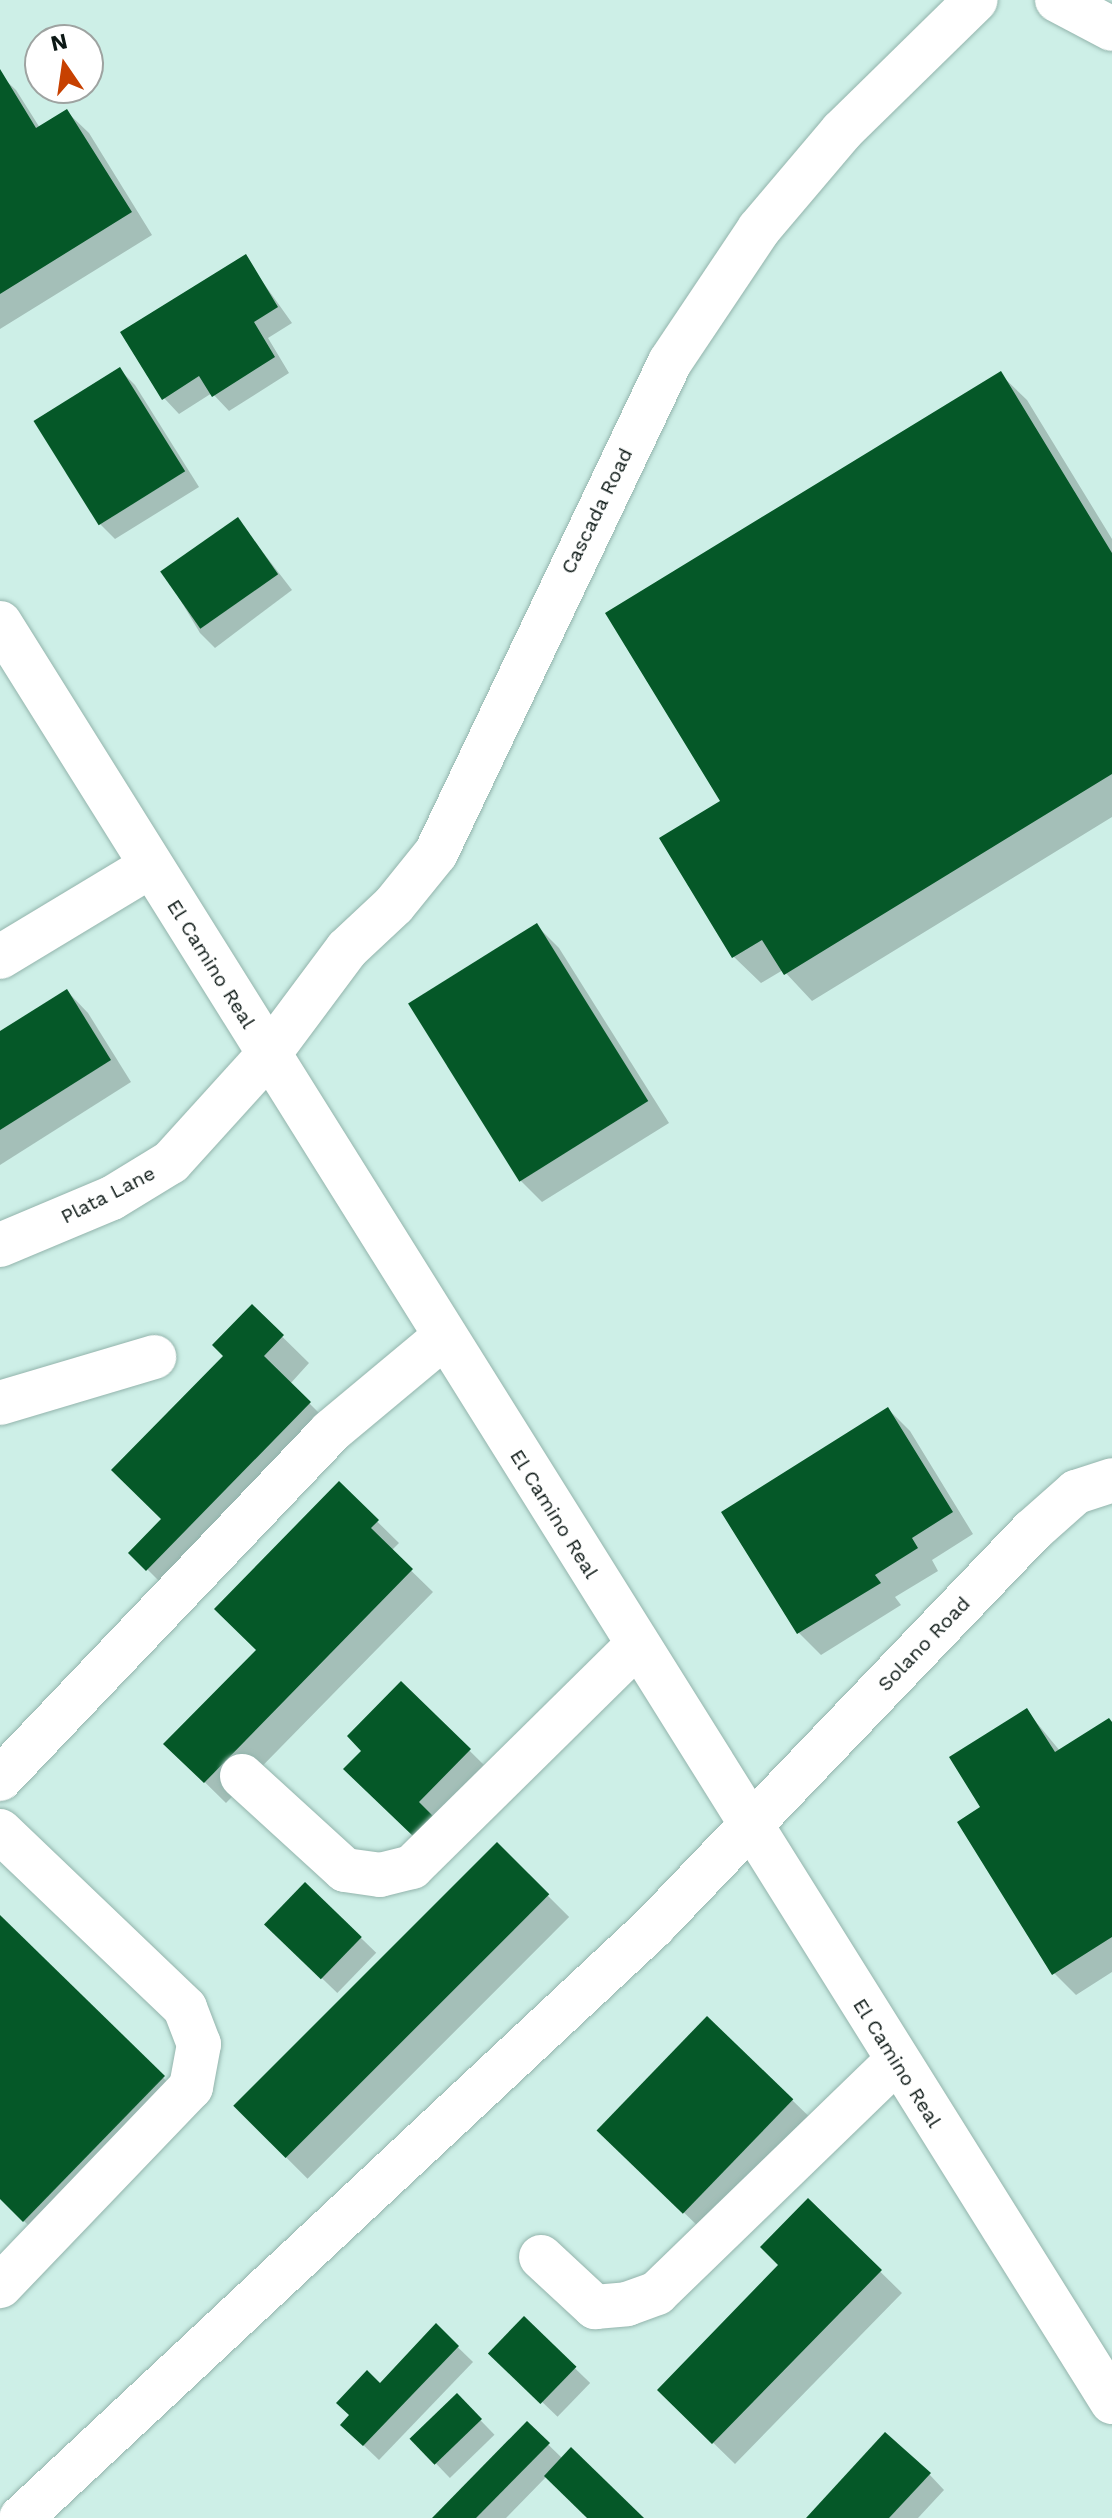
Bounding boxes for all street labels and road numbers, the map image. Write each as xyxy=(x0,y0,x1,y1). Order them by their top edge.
street label: Cascada Road xyxy=(556,444,638,578)
street label: El Camino Real xyxy=(162,895,260,1033)
street label: Plata Lane xyxy=(57,1161,159,1229)
street label: El Camino Real xyxy=(505,1445,603,1583)
street label: Solano Road xyxy=(873,1592,975,1696)
street label: El Camino Real xyxy=(848,1994,946,2132)

